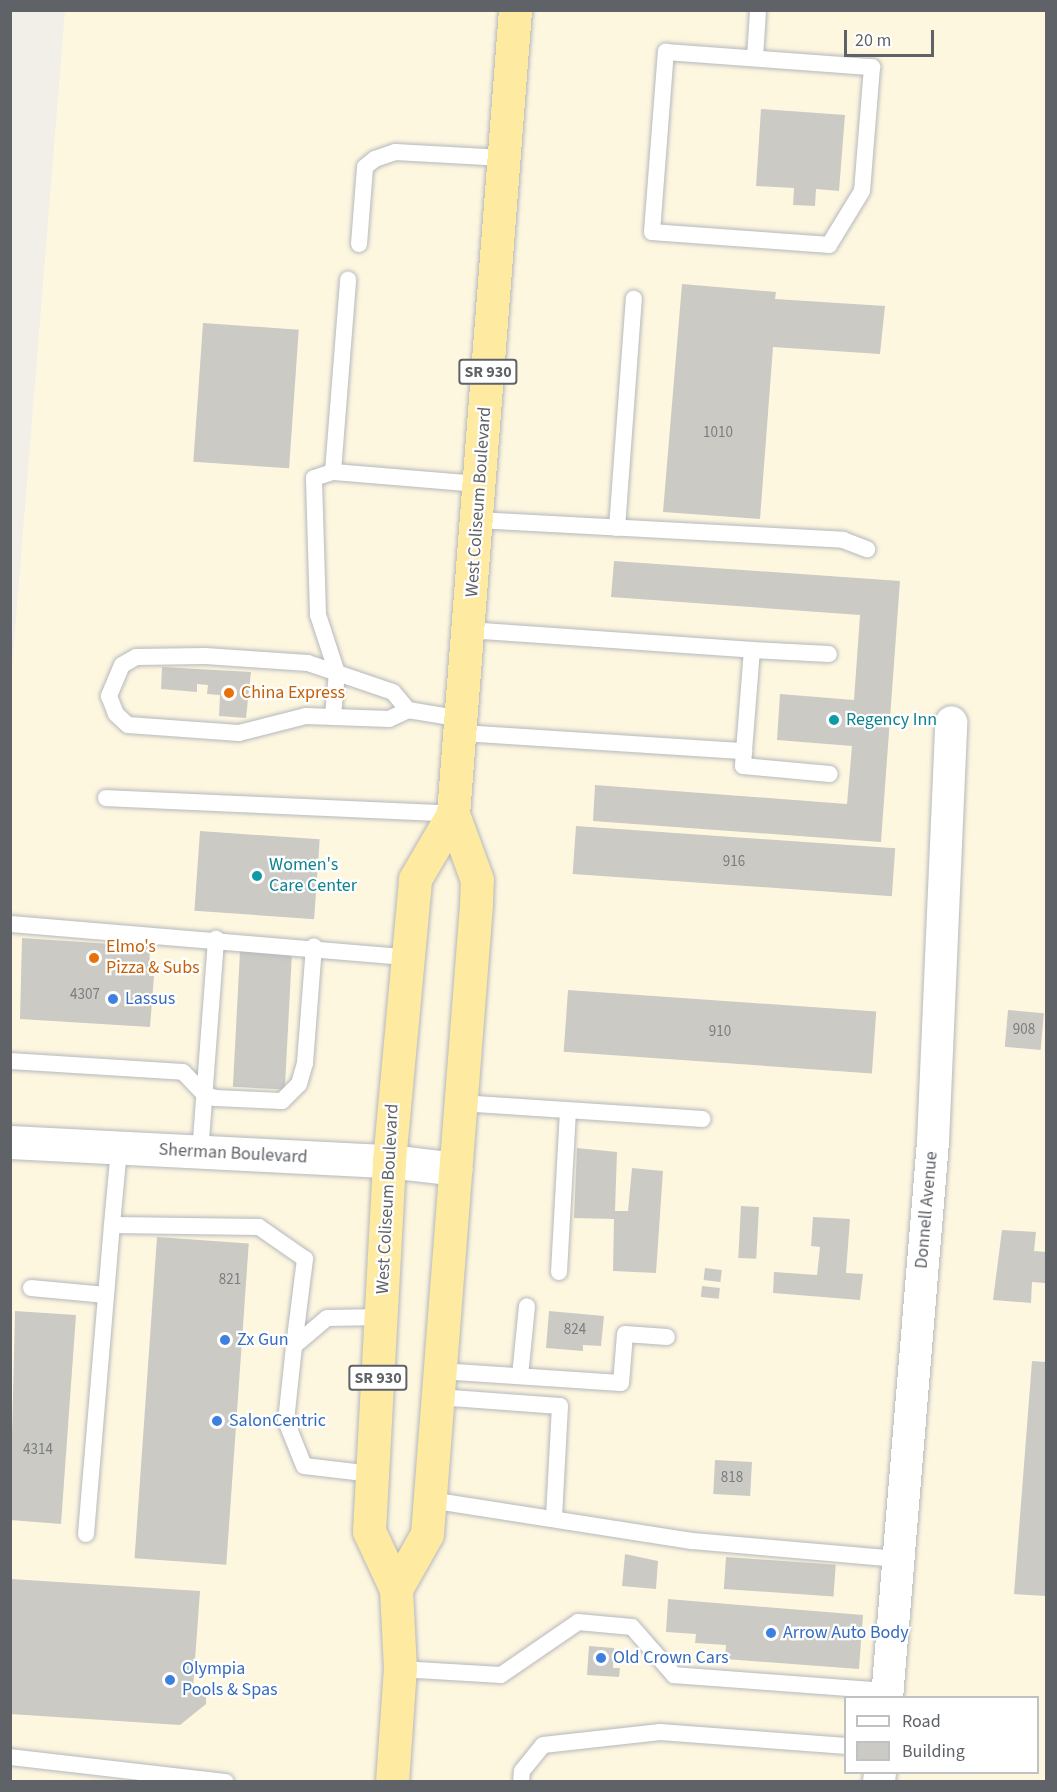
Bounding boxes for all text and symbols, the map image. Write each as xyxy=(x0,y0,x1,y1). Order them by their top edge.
scale bar xyxy=(847,18,937,56)
text: 20 m xyxy=(855,28,891,53)
road number: SR 930 xyxy=(458,359,518,385)
street label: West Coliseum Boulevard xyxy=(462,406,496,598)
house number: 1010 xyxy=(703,424,733,442)
place label: China Express xyxy=(241,682,345,704)
marker: China Express xyxy=(222,686,236,700)
place label: Regency Inn xyxy=(846,709,937,731)
marker: Regency Inn xyxy=(827,713,841,727)
house number: 916 xyxy=(723,853,745,871)
place label: Women's Care Center xyxy=(269,855,357,898)
marker: Women's Care Center xyxy=(250,869,264,883)
place label: Elmo's Pizza & Subs xyxy=(106,937,200,980)
marker: Elmo's Pizza & Subs xyxy=(87,951,101,965)
house number: 4307 xyxy=(70,986,100,1004)
place label: Lassus xyxy=(125,988,175,1010)
marker: Lassus xyxy=(106,992,120,1006)
house number: 908 xyxy=(1013,1021,1035,1039)
house number: 910 xyxy=(709,1023,731,1041)
street label: West Coliseum Boulevard xyxy=(372,1103,404,1295)
street label: Sherman Boulevard xyxy=(158,1139,308,1169)
street label: Donnell Avenue xyxy=(911,1150,943,1270)
house number: 821 xyxy=(219,1271,241,1289)
house number: 824 xyxy=(564,1321,586,1339)
place label: Zx Gun xyxy=(237,1329,289,1351)
marker: Zx Gun xyxy=(218,1333,232,1347)
road number: SR 930 xyxy=(348,1365,408,1391)
place label: SalonCentric xyxy=(229,1410,326,1432)
marker: SalonCentric xyxy=(210,1414,224,1428)
house number: 4314 xyxy=(23,1441,53,1459)
house number: 818 xyxy=(721,1469,743,1487)
place label: Arrow Auto Body xyxy=(783,1622,909,1644)
marker: Arrow Auto Body xyxy=(764,1626,778,1640)
place label: Old Crown Cars xyxy=(613,1647,729,1669)
marker: Old Crown Cars xyxy=(594,1651,608,1665)
place label: Olympia Pools & Spas xyxy=(182,1659,278,1702)
marker: Olympia Pools & Spas xyxy=(163,1673,177,1687)
legend xyxy=(844,1696,1039,1774)
text: Road xyxy=(902,1709,941,1734)
text: Building xyxy=(902,1739,965,1764)

